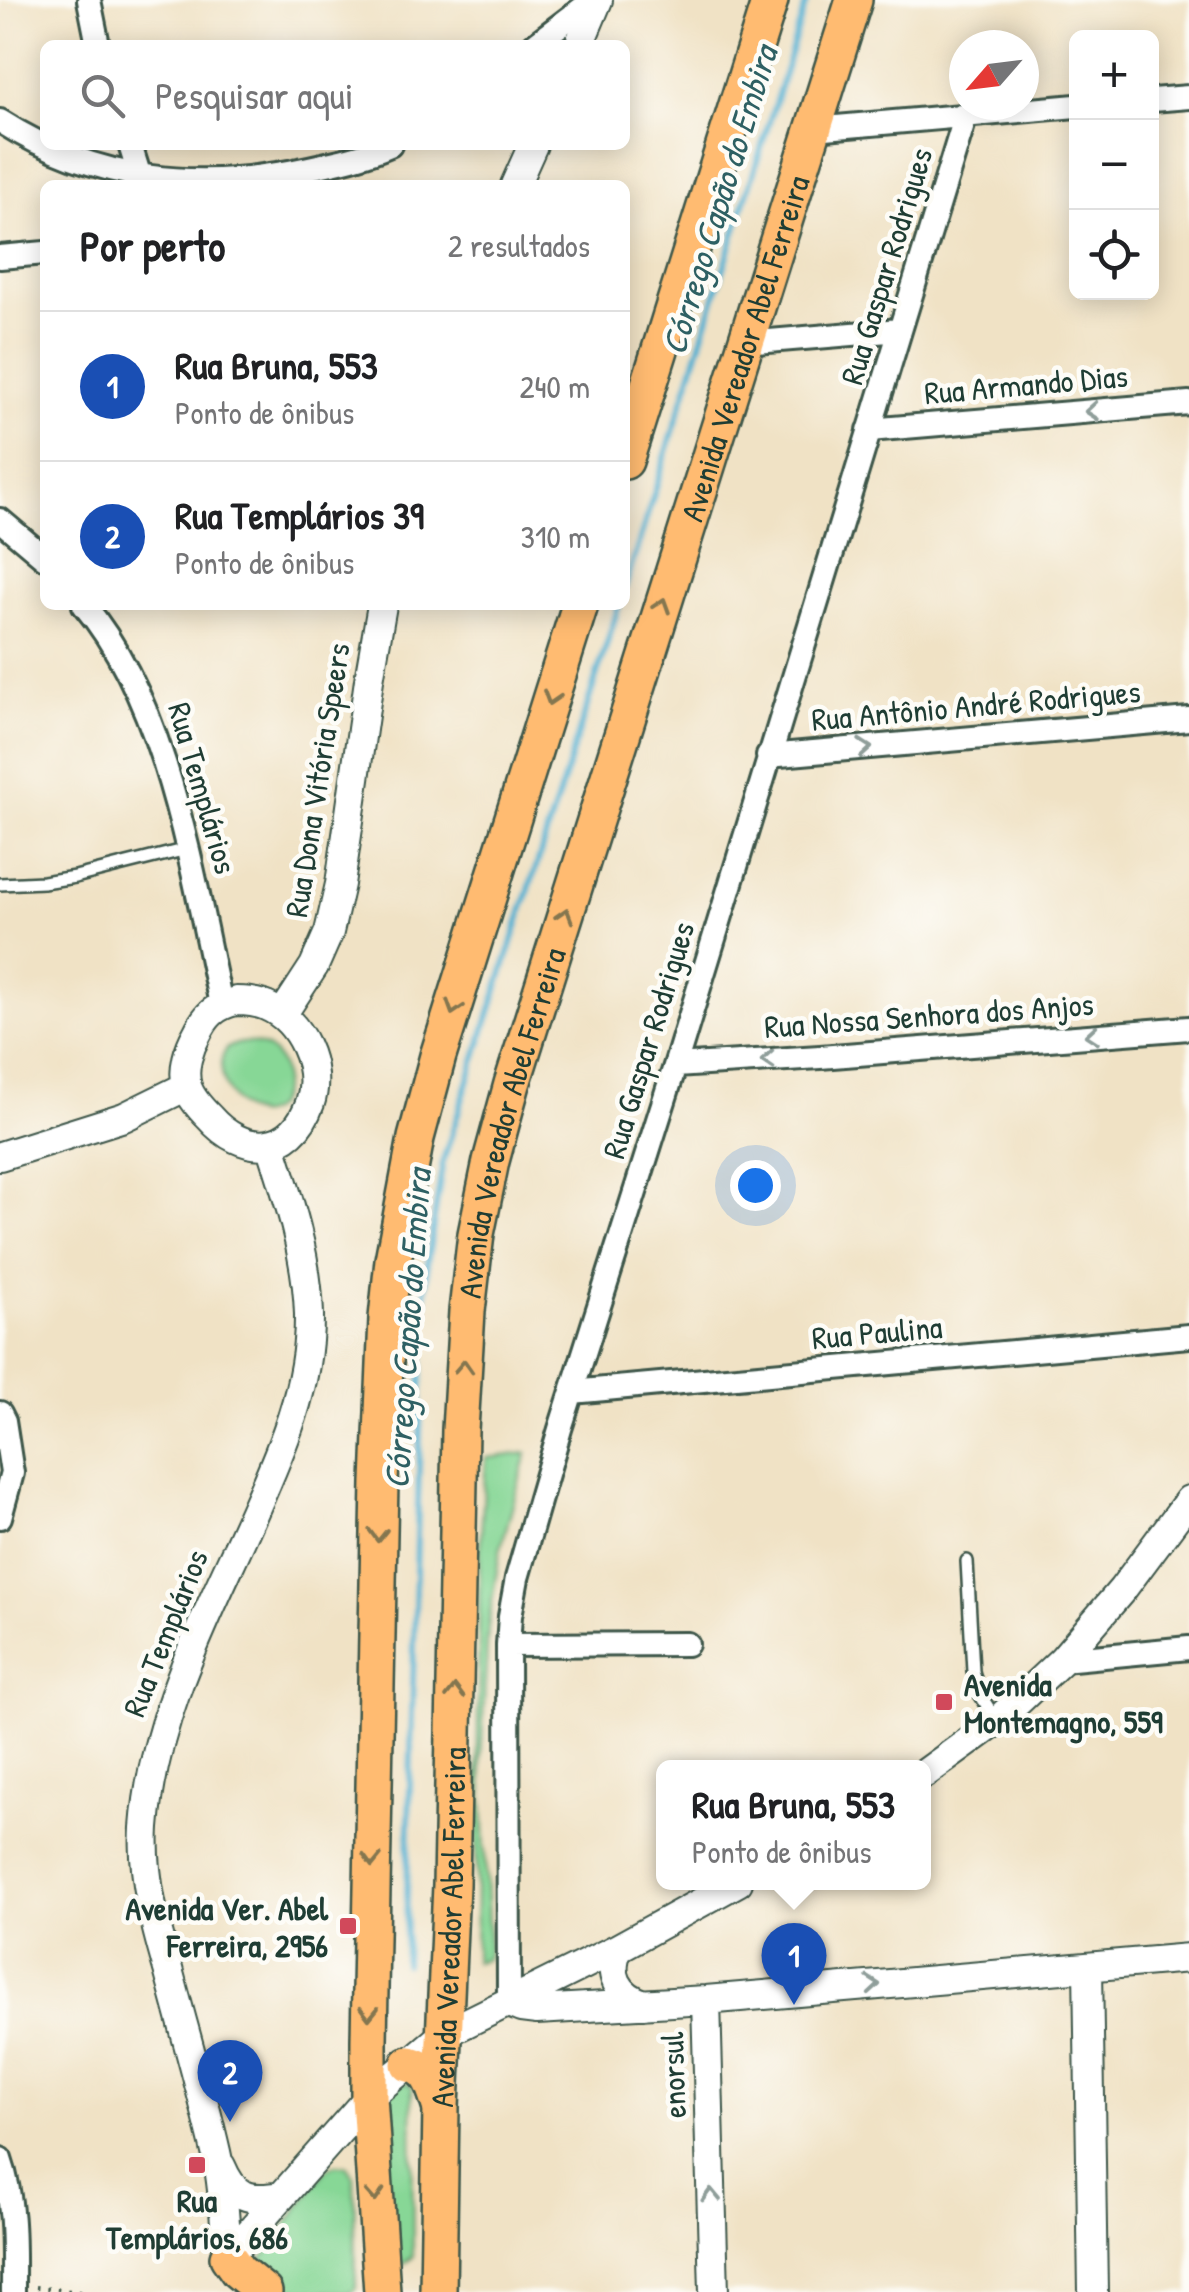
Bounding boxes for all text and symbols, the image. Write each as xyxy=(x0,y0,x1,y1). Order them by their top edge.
north arrow xyxy=(949,30,1039,120)
map controls xyxy=(1069,30,1159,300)
button: + xyxy=(1069,30,1159,120)
water label: Córrego Capão do Embira xyxy=(650,37,789,360)
search box xyxy=(40,40,630,150)
icon: search xyxy=(75,68,130,123)
text: Pesquisar aqui xyxy=(155,69,353,121)
button: − xyxy=(1069,120,1159,210)
street label: Rua Gaspar Rodrigues xyxy=(830,143,942,389)
street label: Avenida Vereador Abel Ferreira xyxy=(669,170,819,526)
button: locate xyxy=(1069,210,1159,300)
text: Por perto xyxy=(80,217,225,274)
text: 2 resultados xyxy=(448,224,590,267)
text: Rua Bruna, 553 xyxy=(175,339,378,391)
street label: Rua Armando Dias xyxy=(923,354,1129,414)
text: 1 xyxy=(107,365,118,408)
text: 240 m xyxy=(520,365,590,408)
text: Ponto de ônibus xyxy=(175,391,354,434)
one-way arrow xyxy=(1083,399,1099,421)
text: Rua Templários 39 xyxy=(175,489,424,541)
text: 2 xyxy=(105,515,120,558)
text: 310 m xyxy=(521,515,590,558)
text: Ponto de ônibus xyxy=(175,541,354,584)
one-way arrow xyxy=(650,597,671,614)
street label: Rua Dona Vitória Speers xyxy=(274,640,360,920)
street label: Rua Antônio André Rodrigues xyxy=(810,669,1142,741)
one-way arrow xyxy=(542,689,563,706)
street label: Rua Templários xyxy=(158,697,248,879)
one-way arrow xyxy=(858,737,874,759)
one-way arrow xyxy=(553,907,574,924)
street label: Rua Gaspar Rodrigues xyxy=(592,917,704,1163)
street label: Avenida Vereador Abel Ferreira xyxy=(447,942,575,1300)
street label: Rua Nossa Senhora dos Anjos xyxy=(763,982,1095,1048)
one-way arrow xyxy=(445,999,465,1016)
one-way arrow xyxy=(1083,1024,1099,1046)
one-way arrow xyxy=(759,1049,775,1070)
your location xyxy=(730,1160,781,1211)
water label: Córrego Capão do Embira xyxy=(372,1164,442,1490)
street label: Rua Paulina xyxy=(810,1305,944,1359)
one-way arrow xyxy=(453,1358,474,1374)
one-way arrow xyxy=(368,1528,389,1544)
street label: Rua Templários xyxy=(112,1543,218,1723)
place label: Avenida Montemagno, 559 xyxy=(964,1663,1163,1744)
one-way arrow xyxy=(444,1683,465,1699)
marker: Avenida Montemagno, 559 xyxy=(933,1691,955,1713)
street label: Avenida Vereador Abel Ferreira xyxy=(420,1747,475,2108)
popup xyxy=(656,1760,931,1890)
text: Rua Bruna, 553 xyxy=(692,1778,895,1830)
text: Ponto de ônibus xyxy=(692,1830,872,1873)
one-way arrow xyxy=(361,1854,383,1869)
place label: Avenida Ver. Abel Ferreira, 2956 xyxy=(126,1887,329,1967)
marker: Avenida Ver. Abel Ferreira, 2956 xyxy=(337,1915,359,1937)
pin: 1 xyxy=(762,1922,826,2005)
one-way arrow xyxy=(865,1975,881,1997)
one-way arrow xyxy=(359,2005,380,2021)
street label: enorsul xyxy=(650,2031,696,2119)
pin: 2 xyxy=(198,2040,262,2122)
marker: Rua Templários, 686 xyxy=(186,2154,208,2176)
place label: Rua Templários, 686 xyxy=(105,2179,288,2260)
one-way arrow xyxy=(701,2186,722,2202)
one-way arrow xyxy=(364,2187,386,2203)

